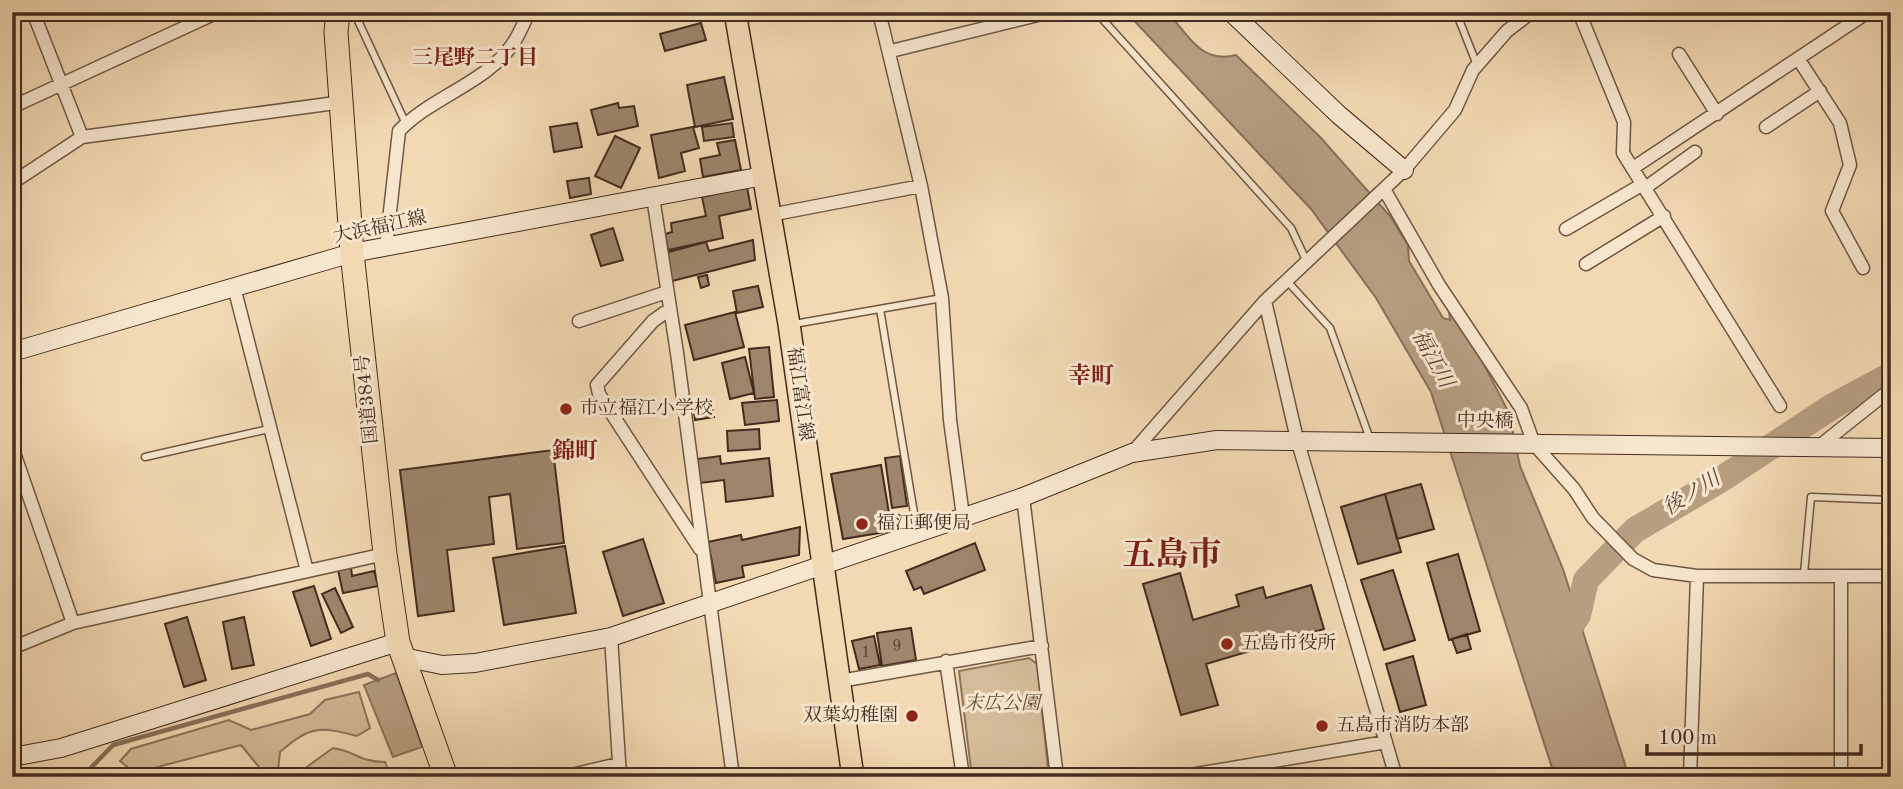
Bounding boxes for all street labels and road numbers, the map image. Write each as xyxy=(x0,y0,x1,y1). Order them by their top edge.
street label: 大浜福江線 xyxy=(331,206,428,247)
street label: 福江富江線 xyxy=(783,345,817,442)
street label: 国道384号 xyxy=(352,353,382,445)
street label: 中央橋 xyxy=(1456,410,1514,432)

